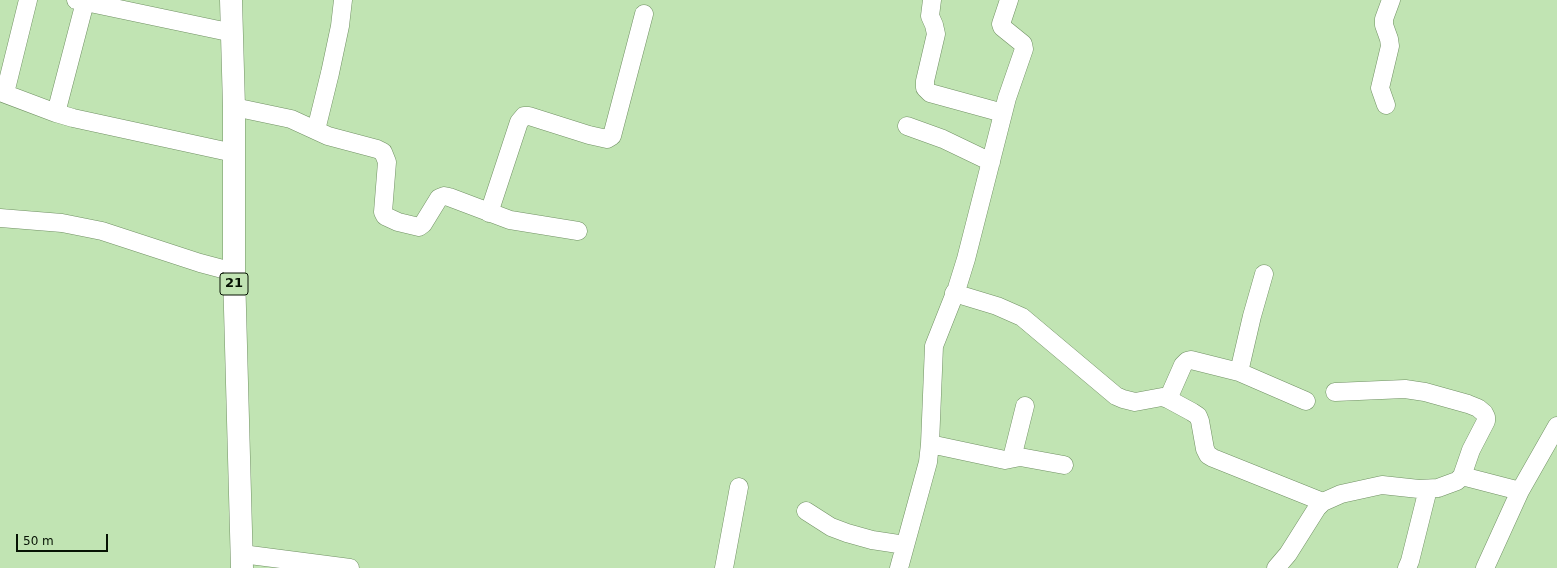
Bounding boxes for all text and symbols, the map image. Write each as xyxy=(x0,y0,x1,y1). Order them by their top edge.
road number: 21 xyxy=(220,273,248,295)
scale bar xyxy=(18,526,110,552)
text: 50 m xyxy=(23,534,54,548)

